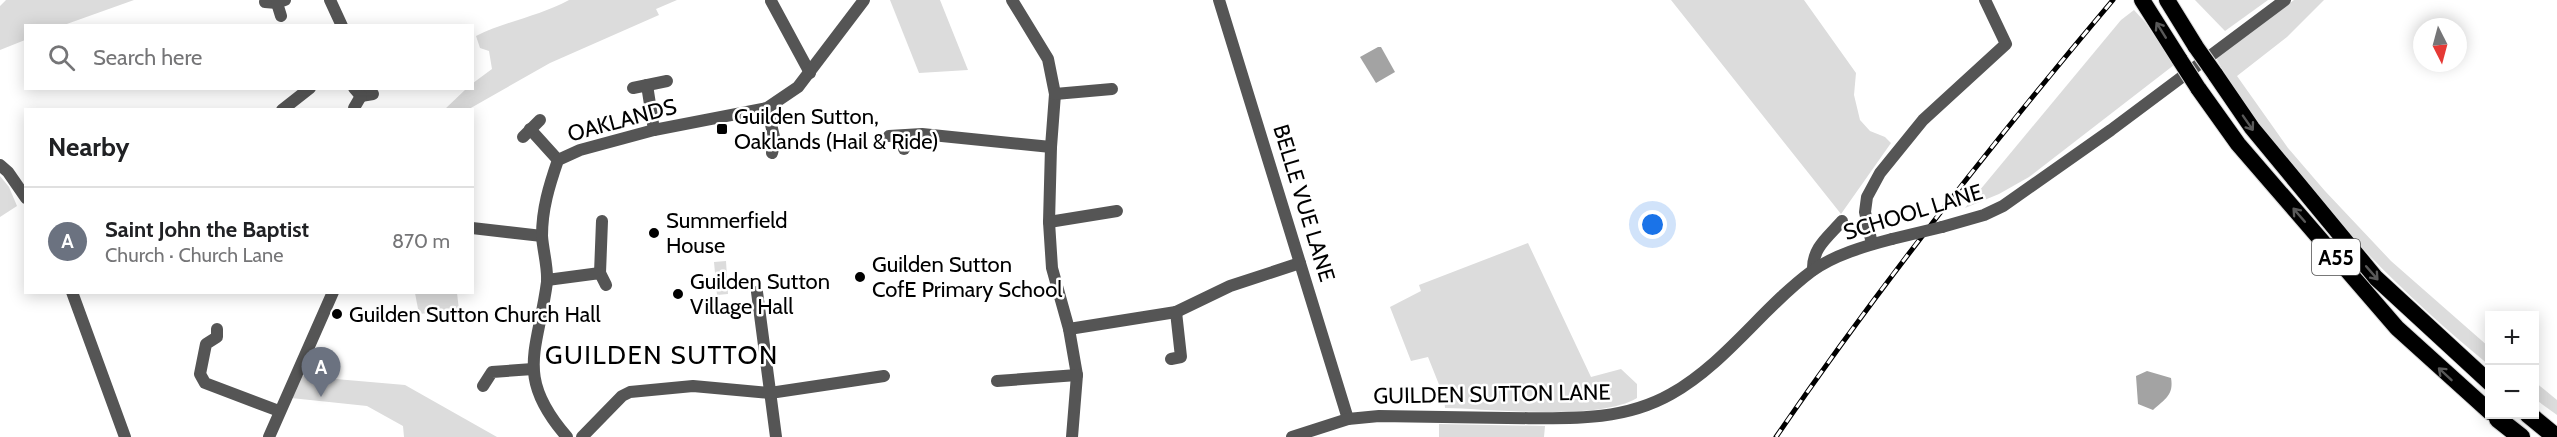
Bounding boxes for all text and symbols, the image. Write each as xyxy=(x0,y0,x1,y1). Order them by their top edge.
north arrow xyxy=(2413,18,2467,72)
one-way arrow xyxy=(2154,22,2166,39)
search box xyxy=(24,24,474,90)
icon: search xyxy=(45,41,78,74)
text: Search here xyxy=(93,44,202,71)
street label: OAKLANDS xyxy=(565,92,680,147)
place label: Guilden Sutton, Oaklands (Hail & Ride) xyxy=(734,103,939,155)
one-way arrow xyxy=(2242,114,2254,130)
street label: BELLE VUE LANE xyxy=(1267,121,1341,285)
marker: Guilden Sutton, Oaklands (Hail & Ride) xyxy=(715,122,729,136)
text: Nearby xyxy=(48,131,129,163)
street label: SCHOOL LANE xyxy=(1840,178,1986,246)
place label: Summerfield House xyxy=(666,207,788,259)
one-way arrow xyxy=(2293,207,2306,223)
your location xyxy=(1638,210,1667,239)
text: Saint John the Baptist xyxy=(105,216,309,243)
marker: Summerfield House xyxy=(647,226,661,240)
text: A xyxy=(61,229,74,253)
text: 870 m xyxy=(392,229,450,253)
road number: A55 xyxy=(2312,239,2360,275)
text: Church · Church Lane xyxy=(105,243,284,267)
place label: Guilden Sutton CofE Primary School xyxy=(872,251,1063,303)
one-way arrow xyxy=(2365,265,2379,280)
place label: Guilden Sutton Village Hall xyxy=(690,268,830,320)
marker: Guilden Sutton CofE Primary School xyxy=(853,270,867,284)
marker: Guilden Sutton Village Hall xyxy=(671,287,685,301)
place label: Guilden Sutton Church Hall xyxy=(349,301,602,328)
marker: Guilden Sutton Church Hall xyxy=(330,307,344,321)
map controls xyxy=(2485,311,2539,419)
button: + xyxy=(2485,311,2539,365)
district label: GUILDEN SUTTON xyxy=(545,339,779,371)
pin: A xyxy=(302,348,340,397)
button: − xyxy=(2485,365,2539,419)
one-way arrow xyxy=(2438,366,2453,381)
street label: GUILDEN SUTTON LANE xyxy=(1373,378,1611,410)

